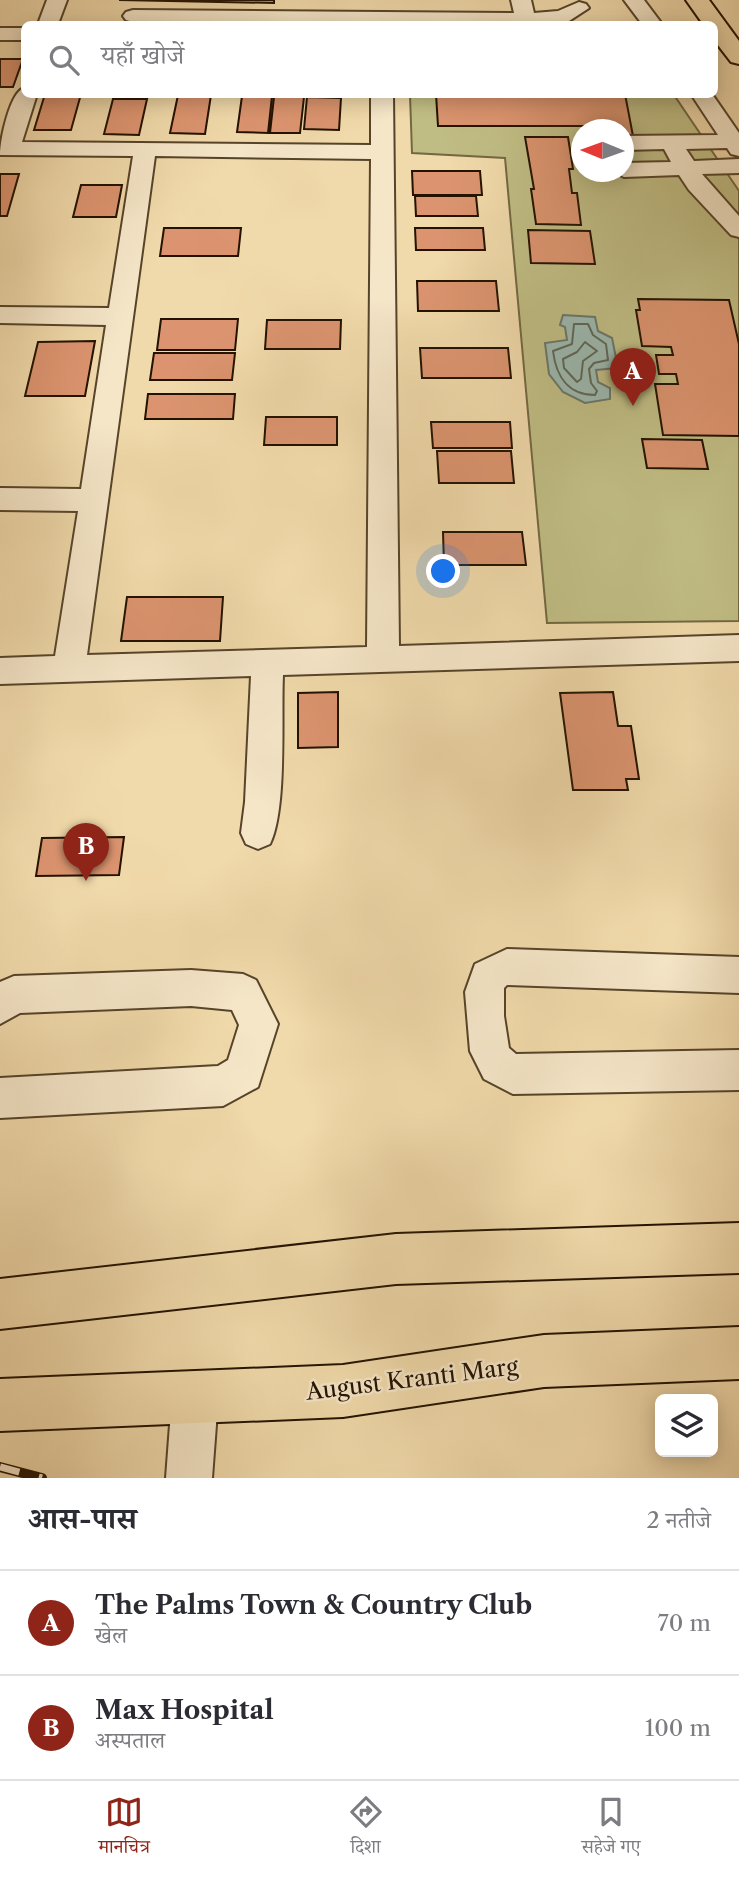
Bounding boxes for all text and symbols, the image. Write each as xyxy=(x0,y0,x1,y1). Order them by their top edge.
search box xyxy=(21,21,718,98)
text: यहाँ खोजें xyxy=(101,39,184,71)
icon: search xyxy=(45,41,83,79)
north arrow xyxy=(571,119,634,182)
pin: A xyxy=(610,348,656,406)
your location xyxy=(426,554,460,588)
pin: B xyxy=(63,823,109,881)
street label: August Kranti Marg xyxy=(303,1352,521,1406)
map controls xyxy=(655,1394,718,1457)
button: layers xyxy=(655,1394,718,1457)
text: आस-पास xyxy=(28,1500,137,1537)
text: 2 नतीजे xyxy=(646,1506,711,1534)
text: The Palms Town & Country Club xyxy=(95,1589,532,1621)
text: A xyxy=(42,1609,60,1637)
text: 70 m xyxy=(658,1609,711,1637)
text: खेल xyxy=(95,1621,127,1649)
text: Max Hospital xyxy=(95,1694,274,1726)
text: B xyxy=(42,1714,60,1742)
text: 100 m xyxy=(645,1714,711,1742)
text: अस्पताल xyxy=(95,1726,165,1754)
tab: मानचित्र xyxy=(98,1793,150,1865)
tab: दिशा xyxy=(347,1793,385,1865)
tab: सहेजे गए xyxy=(581,1793,641,1865)

